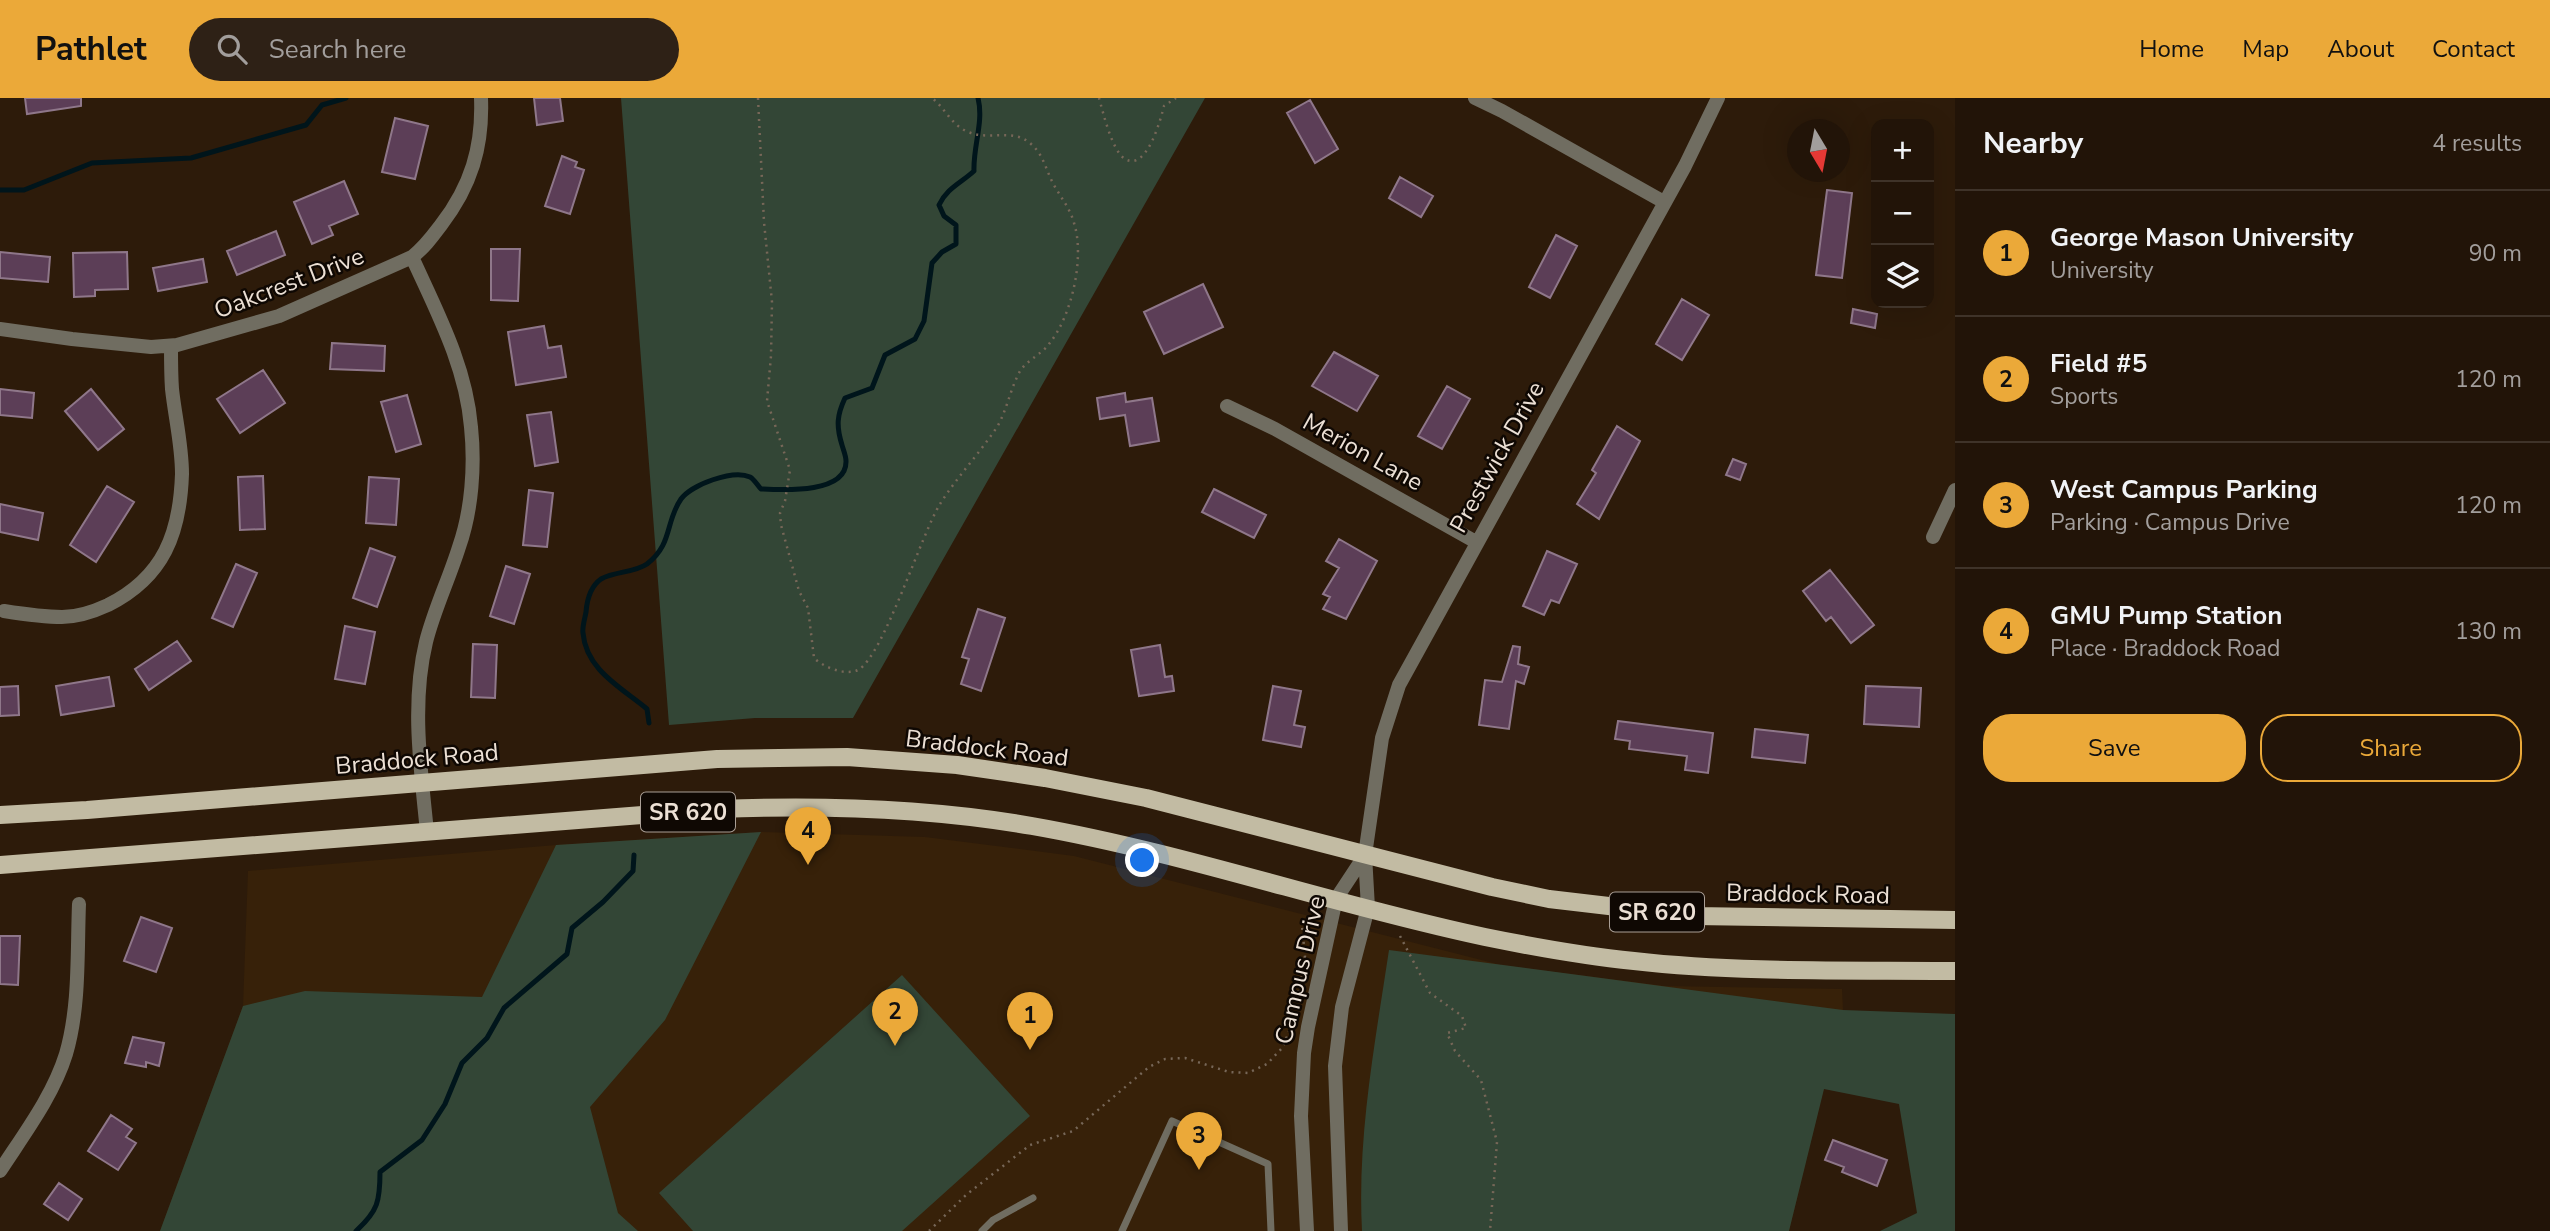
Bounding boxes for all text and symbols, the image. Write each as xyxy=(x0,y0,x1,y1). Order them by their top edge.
search box xyxy=(189,18,679,81)
text: Pathlet xyxy=(35,27,147,72)
icon: search xyxy=(213,30,251,68)
text: Search here xyxy=(269,32,406,67)
text: Home xyxy=(2139,33,2204,65)
text: Map xyxy=(2242,33,2289,65)
text: About xyxy=(2327,33,2394,65)
text: Contact xyxy=(2432,33,2515,65)
north arrow xyxy=(1787,119,1850,182)
map controls xyxy=(1871,119,1934,308)
button: + xyxy=(1871,119,1934,182)
text: Nearby xyxy=(1983,123,2083,164)
text: 4 results xyxy=(2432,128,2522,159)
button: − xyxy=(1871,182,1934,245)
text: George Mason University xyxy=(2050,220,2354,255)
text: 1 xyxy=(1999,238,2013,269)
text: 90 m xyxy=(2469,238,2522,269)
street label: Oakcrest Drive xyxy=(209,240,369,326)
button: layers xyxy=(1871,245,1934,308)
text: University xyxy=(2050,255,2154,286)
text: Field #5 xyxy=(2050,346,2147,381)
text: 2 xyxy=(1999,364,2013,395)
text: 120 m xyxy=(2455,364,2522,395)
street label: Prestwick Drive xyxy=(1442,376,1552,538)
text: Sports xyxy=(2050,381,2118,412)
street label: Merion Lane xyxy=(1297,406,1429,498)
text: West Campus Parking xyxy=(2050,472,2318,507)
text: 3 xyxy=(1999,490,2013,521)
text: 120 m xyxy=(2455,490,2522,521)
text: Parking · Campus Drive xyxy=(2050,507,2290,538)
text: GMU Pump Station xyxy=(2050,598,2282,633)
text: 4 xyxy=(1999,616,2013,647)
text: 130 m xyxy=(2455,616,2522,647)
text: Place · Braddock Road xyxy=(2050,633,2280,664)
button: Save xyxy=(1983,714,2246,782)
button: Share xyxy=(2260,714,2522,782)
street label: Braddock Road xyxy=(904,722,1070,774)
street label: Braddock Road xyxy=(334,736,500,782)
road number: SR 620 xyxy=(641,792,735,832)
pin: 4 xyxy=(785,807,831,865)
your location xyxy=(1125,843,1159,877)
street label: Braddock Road xyxy=(1726,877,1890,911)
road number: SR 620 xyxy=(1610,892,1704,932)
street label: Campus Drive xyxy=(1267,893,1333,1047)
pin: 2 xyxy=(872,988,918,1046)
pin: 1 xyxy=(1007,992,1053,1050)
pin: 3 xyxy=(1176,1112,1222,1170)

